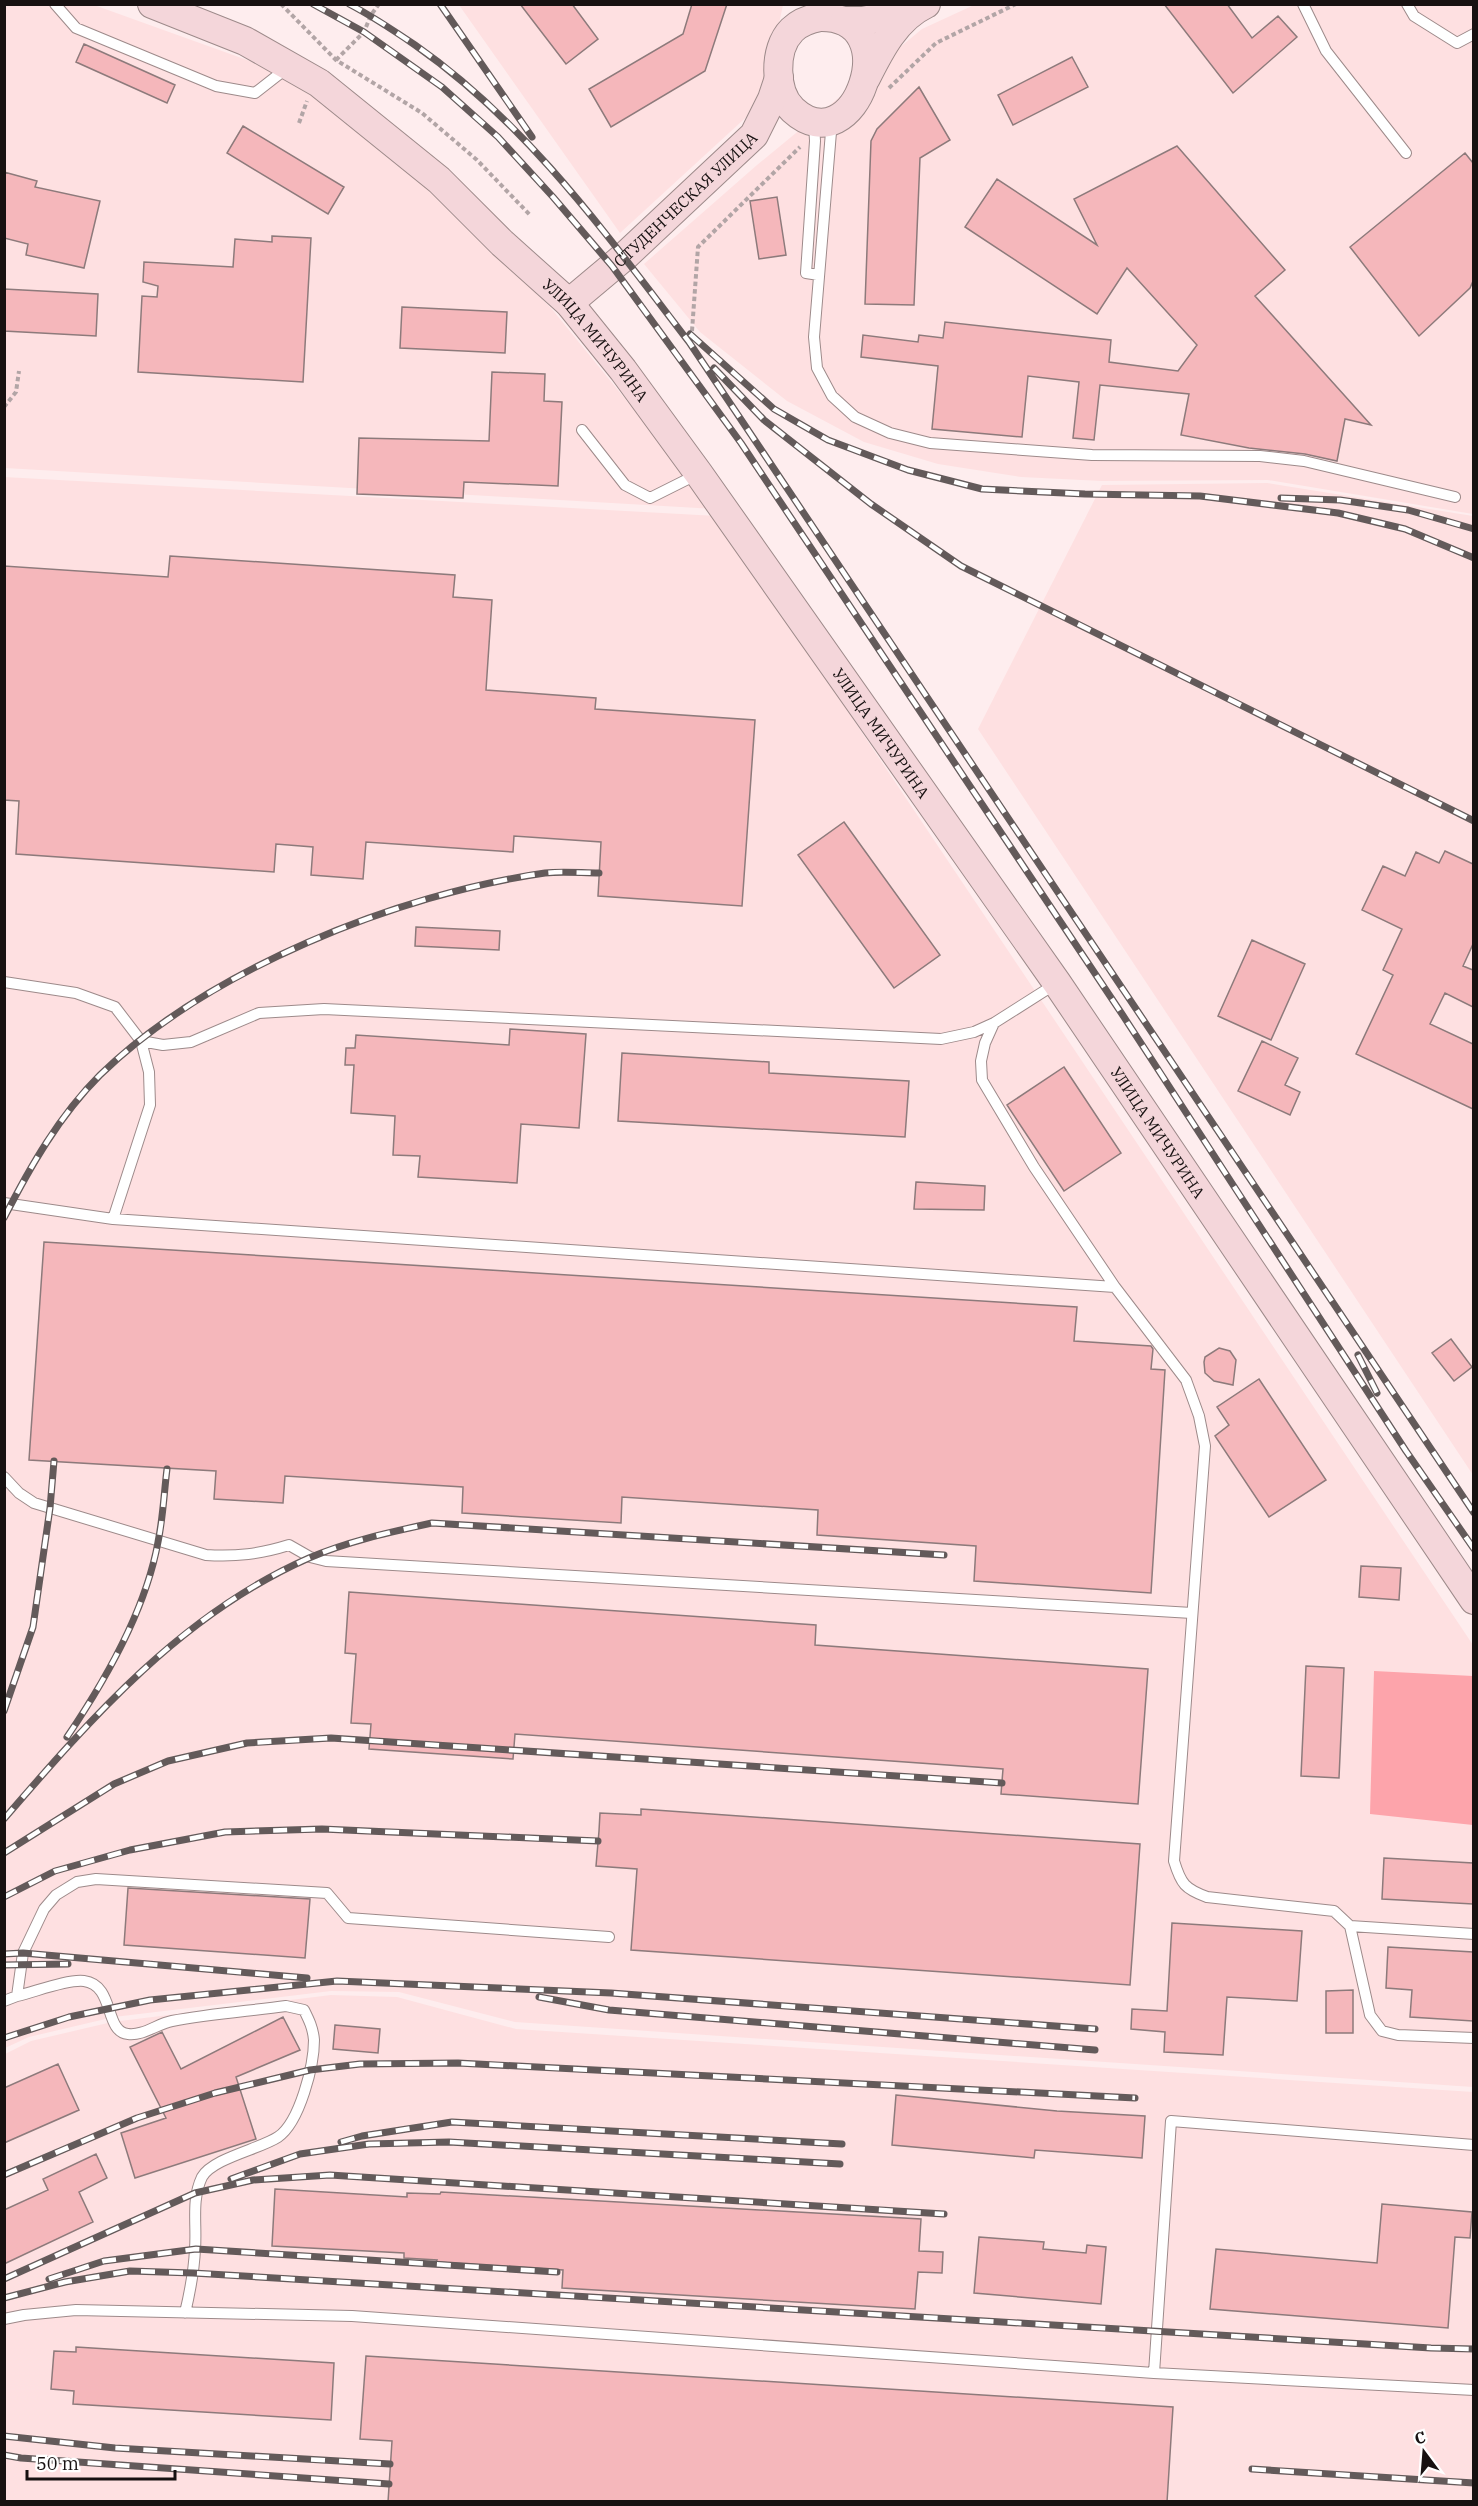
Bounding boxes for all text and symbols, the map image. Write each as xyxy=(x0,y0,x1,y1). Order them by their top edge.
street label: СТУДЕНЧЕСКАЯ УЛИЦА xyxy=(610,127,761,271)
street label: УЛИЦА МИЧУРИНА xyxy=(539,274,653,406)
street label: УЛИЦА МИЧУРИНА xyxy=(829,664,934,802)
street label: УЛИЦА МИЧУРИНА xyxy=(1106,1063,1210,1202)
north arrow xyxy=(1394,2422,1454,2482)
text: С xyxy=(1412,2427,1428,2449)
scale bar xyxy=(27,2443,176,2481)
text: 50 m xyxy=(36,2452,79,2475)

